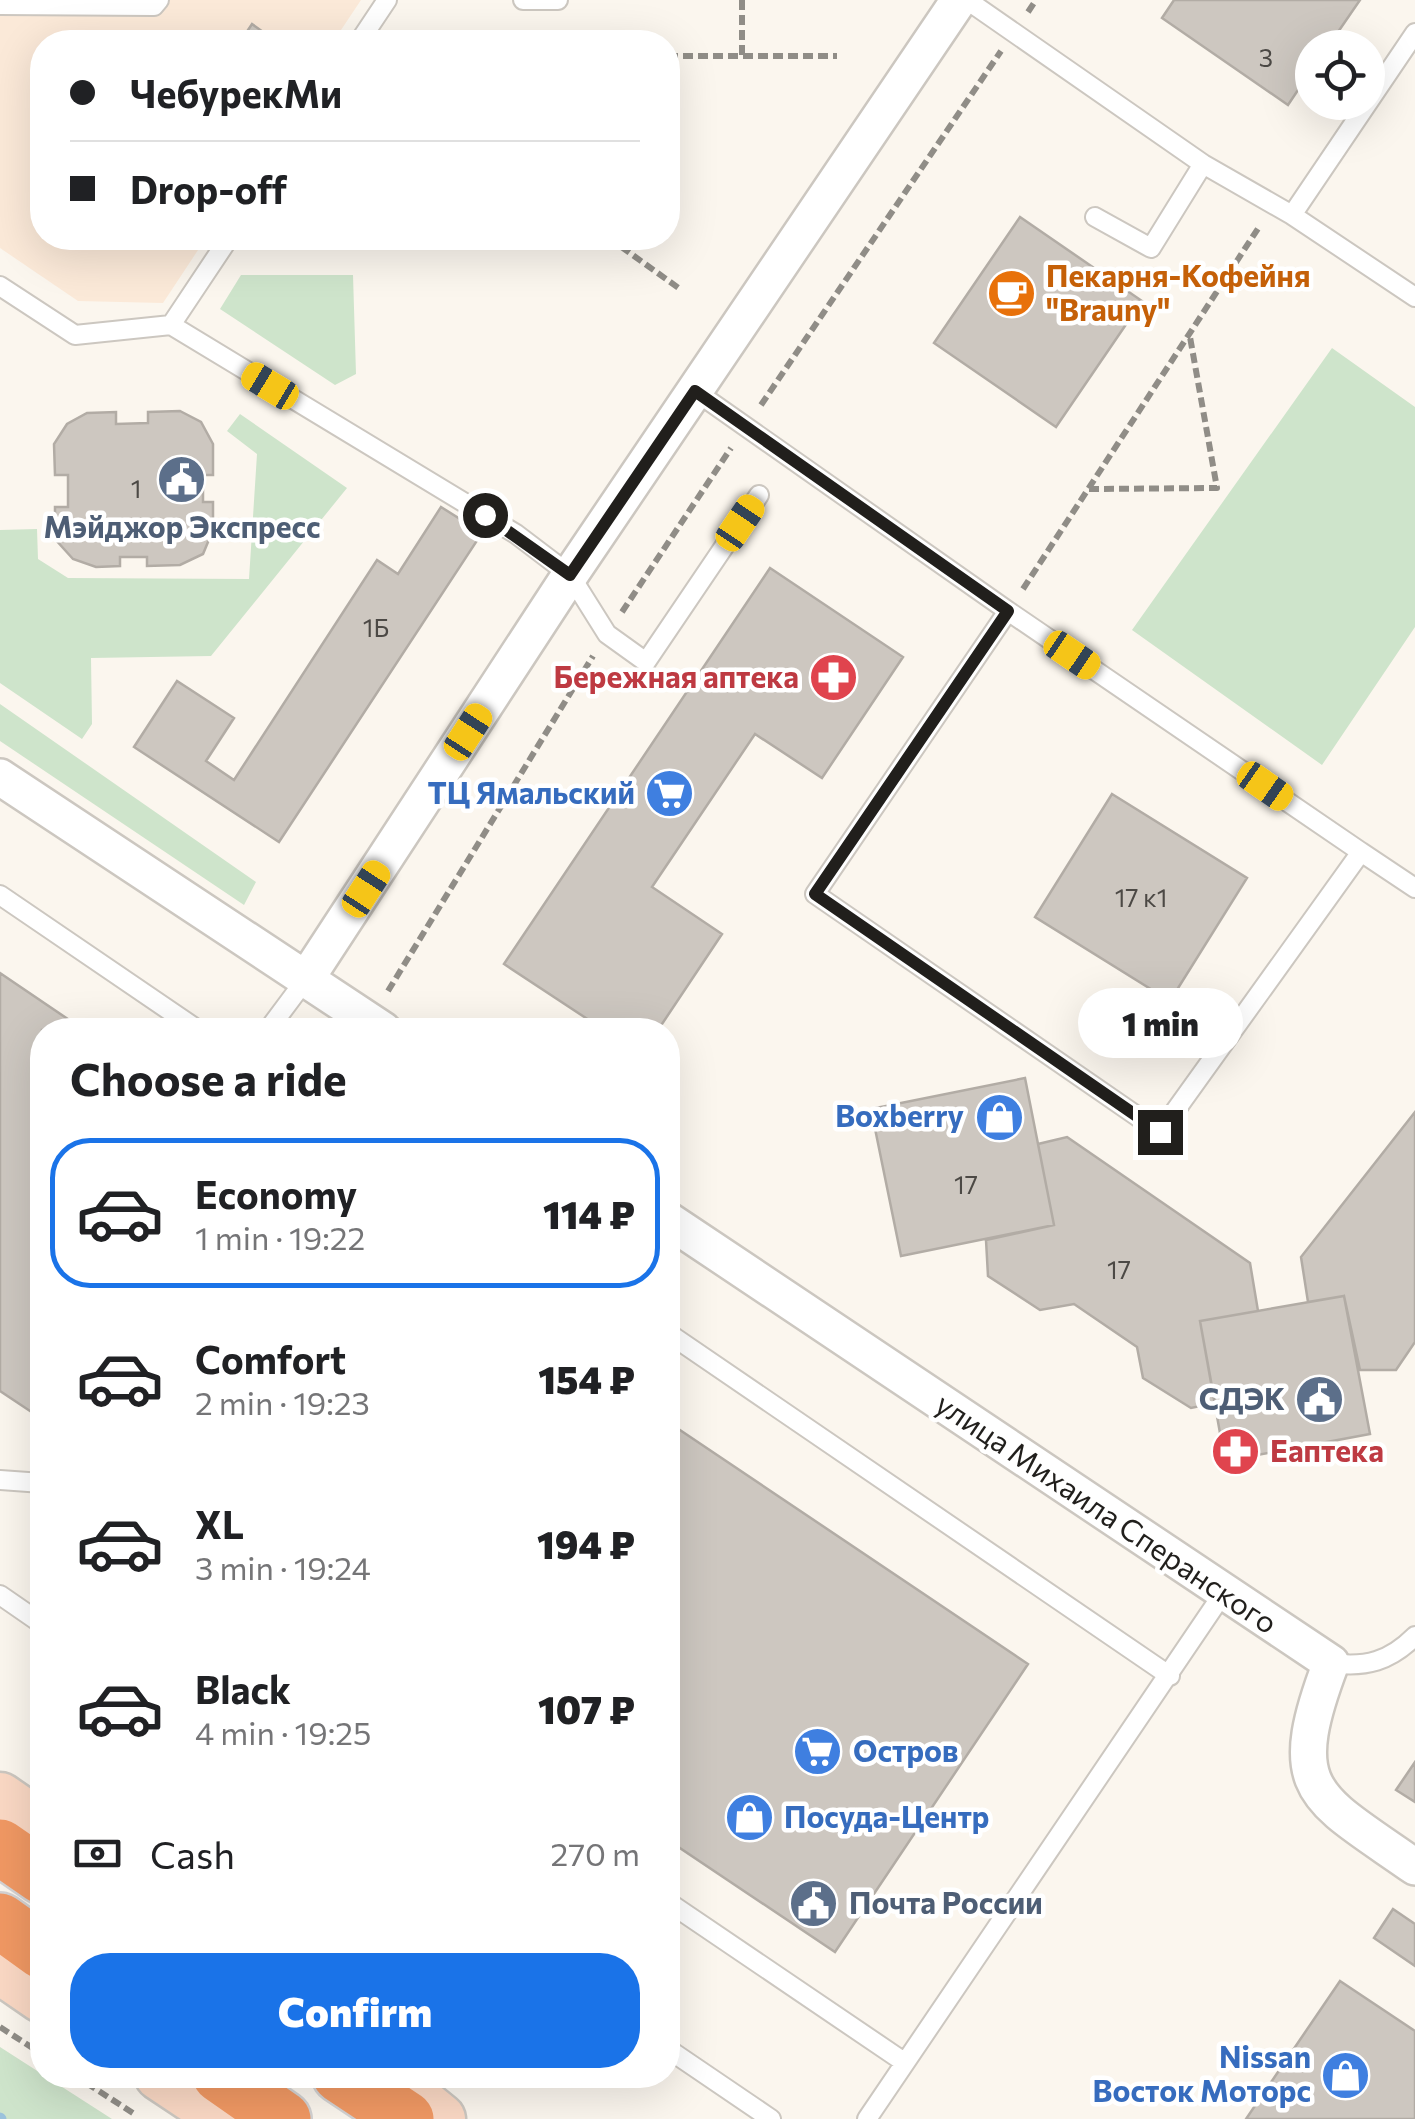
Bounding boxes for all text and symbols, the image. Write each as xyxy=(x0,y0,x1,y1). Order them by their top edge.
map controls xyxy=(1295,30,1385,120)
button: locate xyxy=(1295,30,1385,120)
house number: 3 xyxy=(1259,42,1273,72)
text: ЧебурекМи xyxy=(130,69,342,116)
text: Drop-off xyxy=(130,165,287,212)
place label: Пекарня-Кофейня "Brauny" xyxy=(1046,256,1311,327)
cafe icon: Пекарня-Кофейня "Brauny" xyxy=(985,268,1037,320)
car xyxy=(237,358,303,414)
public building icon: Мэйджор Экспресс xyxy=(156,453,208,505)
house number: 1 xyxy=(131,473,141,503)
car xyxy=(711,490,769,556)
route start xyxy=(463,493,508,538)
place label: Мэйджор Экспресс xyxy=(43,507,321,544)
house number: 1Б xyxy=(363,612,389,642)
car xyxy=(1039,626,1105,684)
pharmacy icon: Бережная аптека xyxy=(808,652,860,704)
place label: Бережная аптека xyxy=(554,657,799,694)
car xyxy=(439,699,497,765)
car xyxy=(1232,757,1298,815)
supermarket icon: ТЦ Ямальский xyxy=(644,768,696,820)
place label: ТЦ Ямальский xyxy=(427,773,635,810)
car xyxy=(337,856,395,922)
house number: 17 к1 xyxy=(1115,882,1167,912)
callout: 1 min xyxy=(1078,987,1242,1057)
text: 1 min xyxy=(1122,1003,1199,1043)
text: Choose a ride xyxy=(70,1050,347,1105)
shop icon: Boxberry xyxy=(973,1091,1025,1143)
place label: Boxberry xyxy=(835,1096,965,1133)
route end xyxy=(1138,1110,1183,1155)
icon: car xyxy=(75,1168,165,1258)
house number: 17 xyxy=(954,1169,978,1199)
text: Economy xyxy=(195,1170,357,1217)
text: 114 ₽ xyxy=(543,1190,635,1237)
text: 1 min · 19:22 xyxy=(195,1217,365,1257)
house number: 17 xyxy=(1107,1254,1131,1284)
icon: car xyxy=(75,1333,165,1423)
text: Comfort xyxy=(195,1335,346,1382)
text: 154 ₽ xyxy=(538,1355,635,1402)
public building icon: СДЭК xyxy=(1294,1374,1346,1426)
place label: СДЭК xyxy=(1199,1379,1285,1416)
text: 2 min · 19:23 xyxy=(195,1382,370,1422)
street label: улица Михаила Сперанского xyxy=(930,1384,1285,1640)
pharmacy icon: Еаптека xyxy=(1209,1426,1261,1478)
place label: Еаптека xyxy=(1270,1431,1384,1468)
icon: car xyxy=(75,1498,165,1588)
text: XL xyxy=(195,1500,244,1547)
text: 194 ₽ xyxy=(537,1520,635,1567)
text: 3 min · 19:24 xyxy=(195,1547,371,1587)
icon: car xyxy=(75,1663,165,1753)
text: Black xyxy=(195,1665,291,1712)
text: 107 ₽ xyxy=(538,1685,635,1732)
text: 4 min · 19:25 xyxy=(195,1712,371,1752)
supermarket icon: Остров xyxy=(792,1726,844,1778)
place label: Остров xyxy=(853,1731,958,1768)
shop icon: Посуда-Центр xyxy=(723,1792,775,1844)
place label: Посуда-Центр xyxy=(784,1797,990,1834)
icon: cash xyxy=(70,1826,125,1881)
text: Cash xyxy=(150,1830,235,1877)
text: 270 m xyxy=(551,1833,640,1873)
public building icon: Почта России xyxy=(788,1878,840,1930)
place label: Почта России xyxy=(849,1883,1043,1920)
button: Confirm xyxy=(70,1953,640,2068)
place label: Nissan Восток Моторс xyxy=(1093,2037,1311,2108)
shop icon: Nissan Восток Моторс xyxy=(1320,2049,1372,2101)

